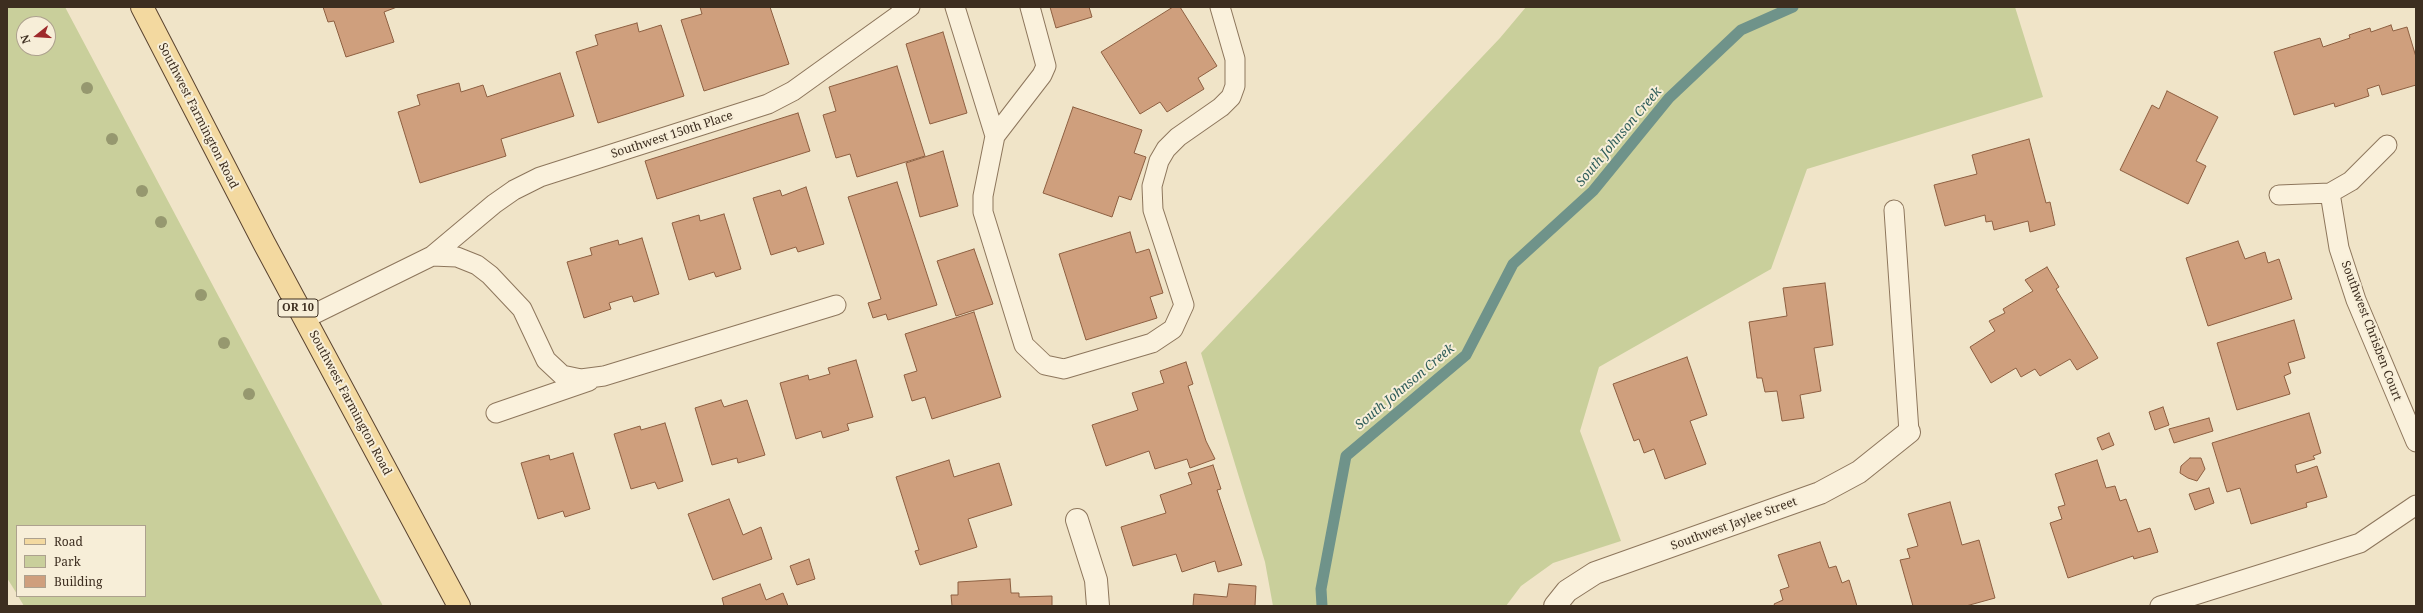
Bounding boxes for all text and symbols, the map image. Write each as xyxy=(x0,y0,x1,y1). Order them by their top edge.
north arrow xyxy=(16,16,56,56)
text: N xyxy=(17,33,33,46)
street label: Southwest Farmington Road xyxy=(155,41,241,191)
water label: South Johnson Creek xyxy=(1573,84,1665,190)
street label: Southwest 150th Place xyxy=(609,108,735,162)
street label: Southwest Chrisben Court xyxy=(2338,259,2404,403)
road number: OR 10 xyxy=(278,299,318,317)
street label: Southwest Farmington Road xyxy=(306,328,394,478)
water label: South Johnson Creek xyxy=(1352,341,1458,433)
street label: Southwest Jaylee Street xyxy=(1669,494,1799,554)
legend xyxy=(16,525,146,597)
text: Road xyxy=(54,533,83,550)
text: Park xyxy=(54,553,81,570)
text: Building xyxy=(54,573,102,590)

